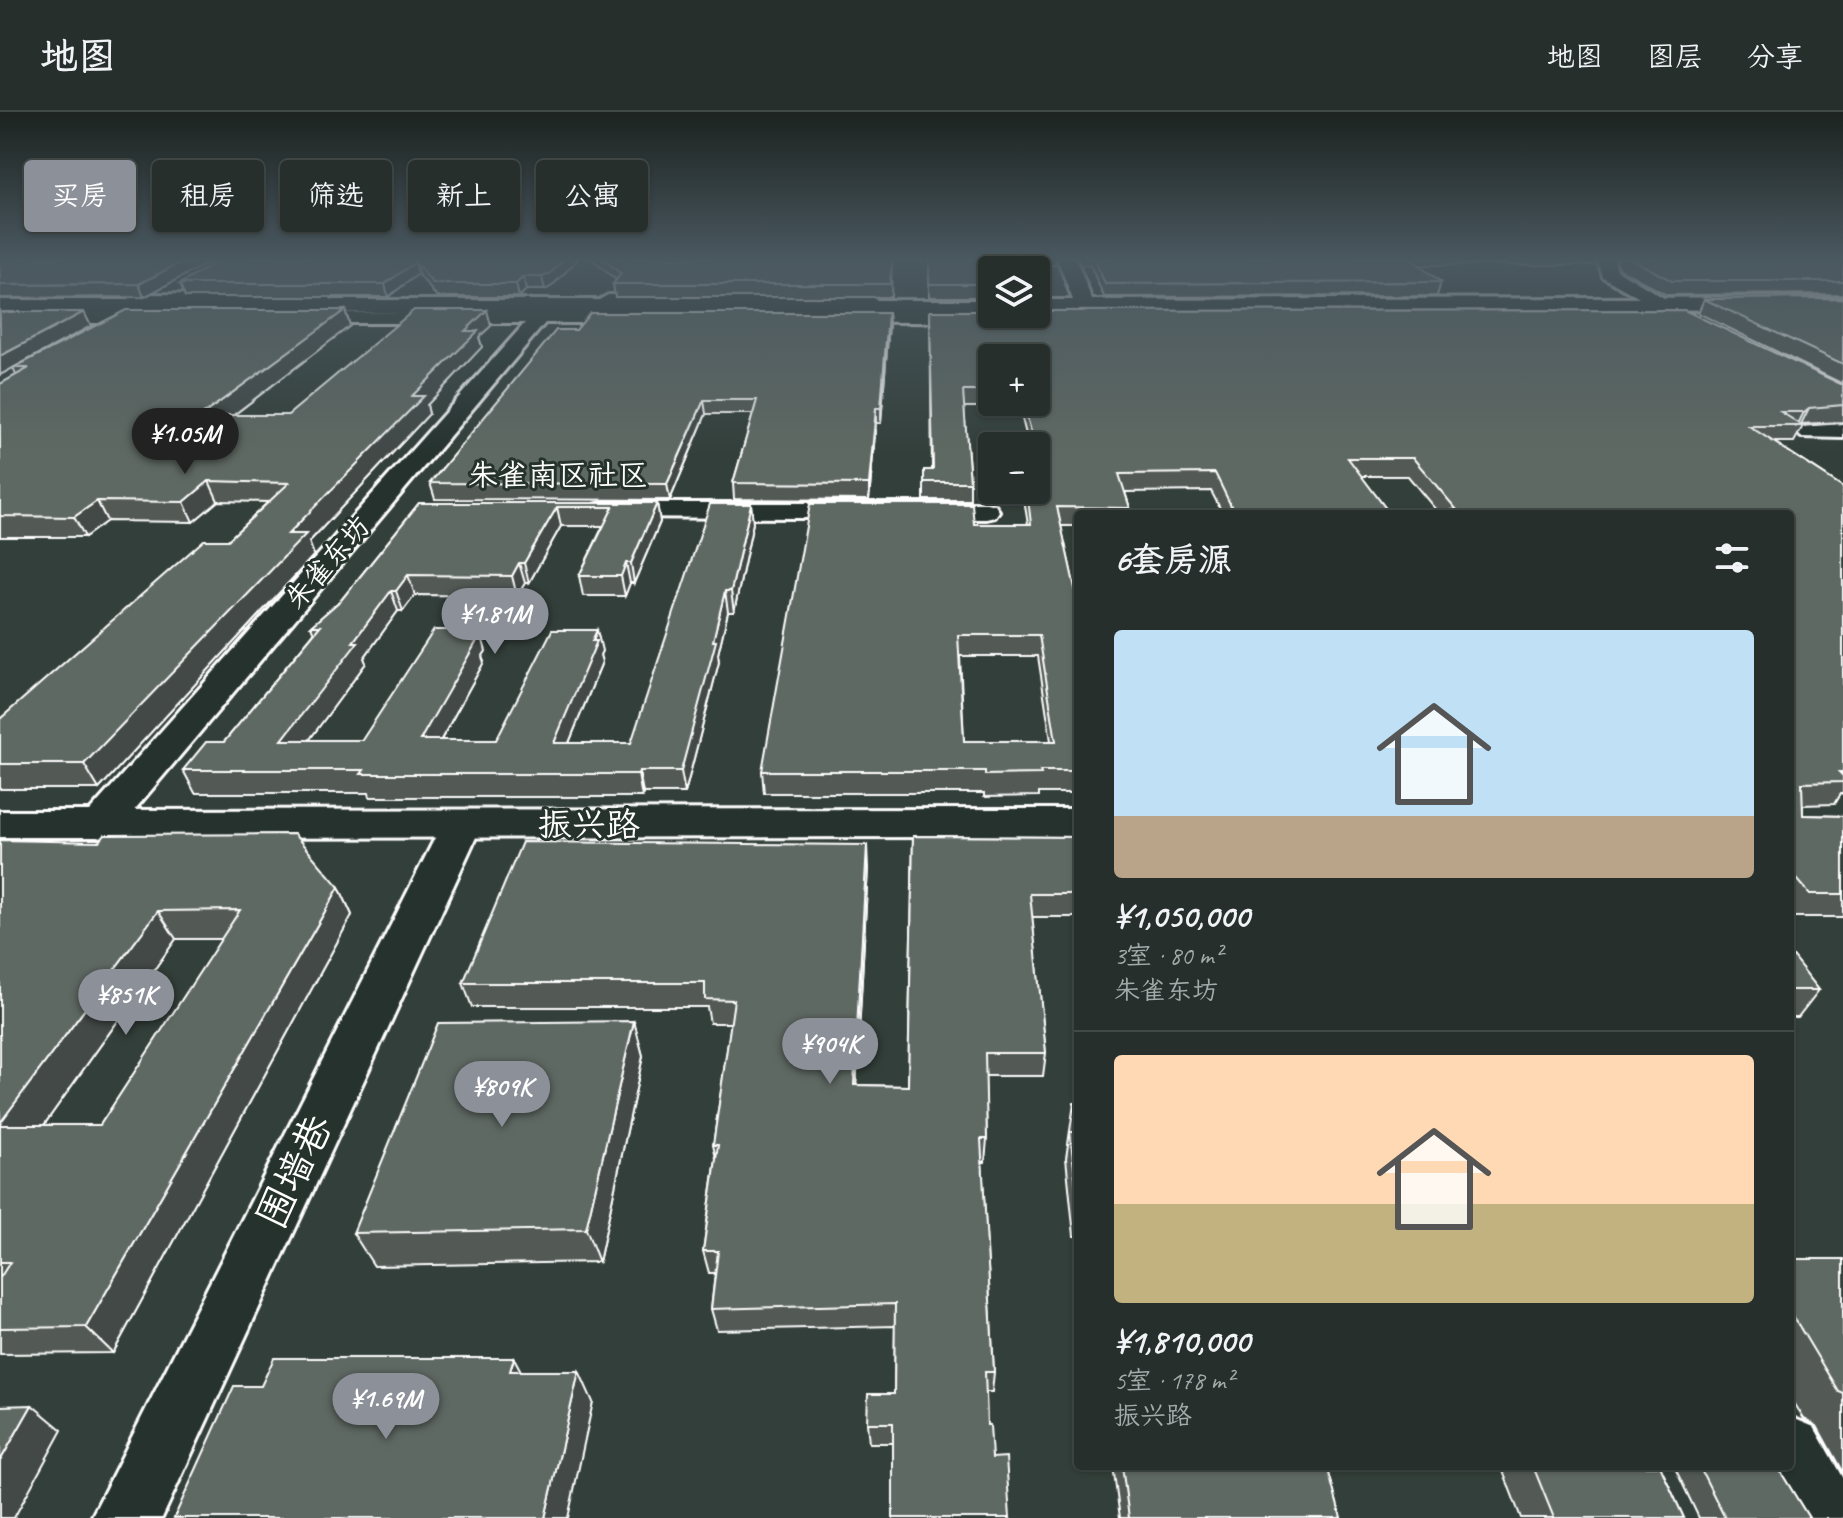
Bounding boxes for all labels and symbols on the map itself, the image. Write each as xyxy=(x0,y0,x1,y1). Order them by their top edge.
pin: ¥1.05M xyxy=(120,408,250,476)
district label: 朱雀南区社区 xyxy=(468,456,648,494)
street label: 朱雀东坊 xyxy=(277,509,377,616)
pin: ¥1.81M xyxy=(430,588,560,656)
street label: 振兴路 xyxy=(538,803,640,846)
pin: ¥851K xyxy=(70,969,182,1037)
pin: ¥904K xyxy=(774,1018,886,1086)
pin: ¥809K xyxy=(446,1061,558,1129)
street label: 围墙巷 xyxy=(246,1107,344,1236)
pin: ¥1.69M xyxy=(321,1373,451,1441)

